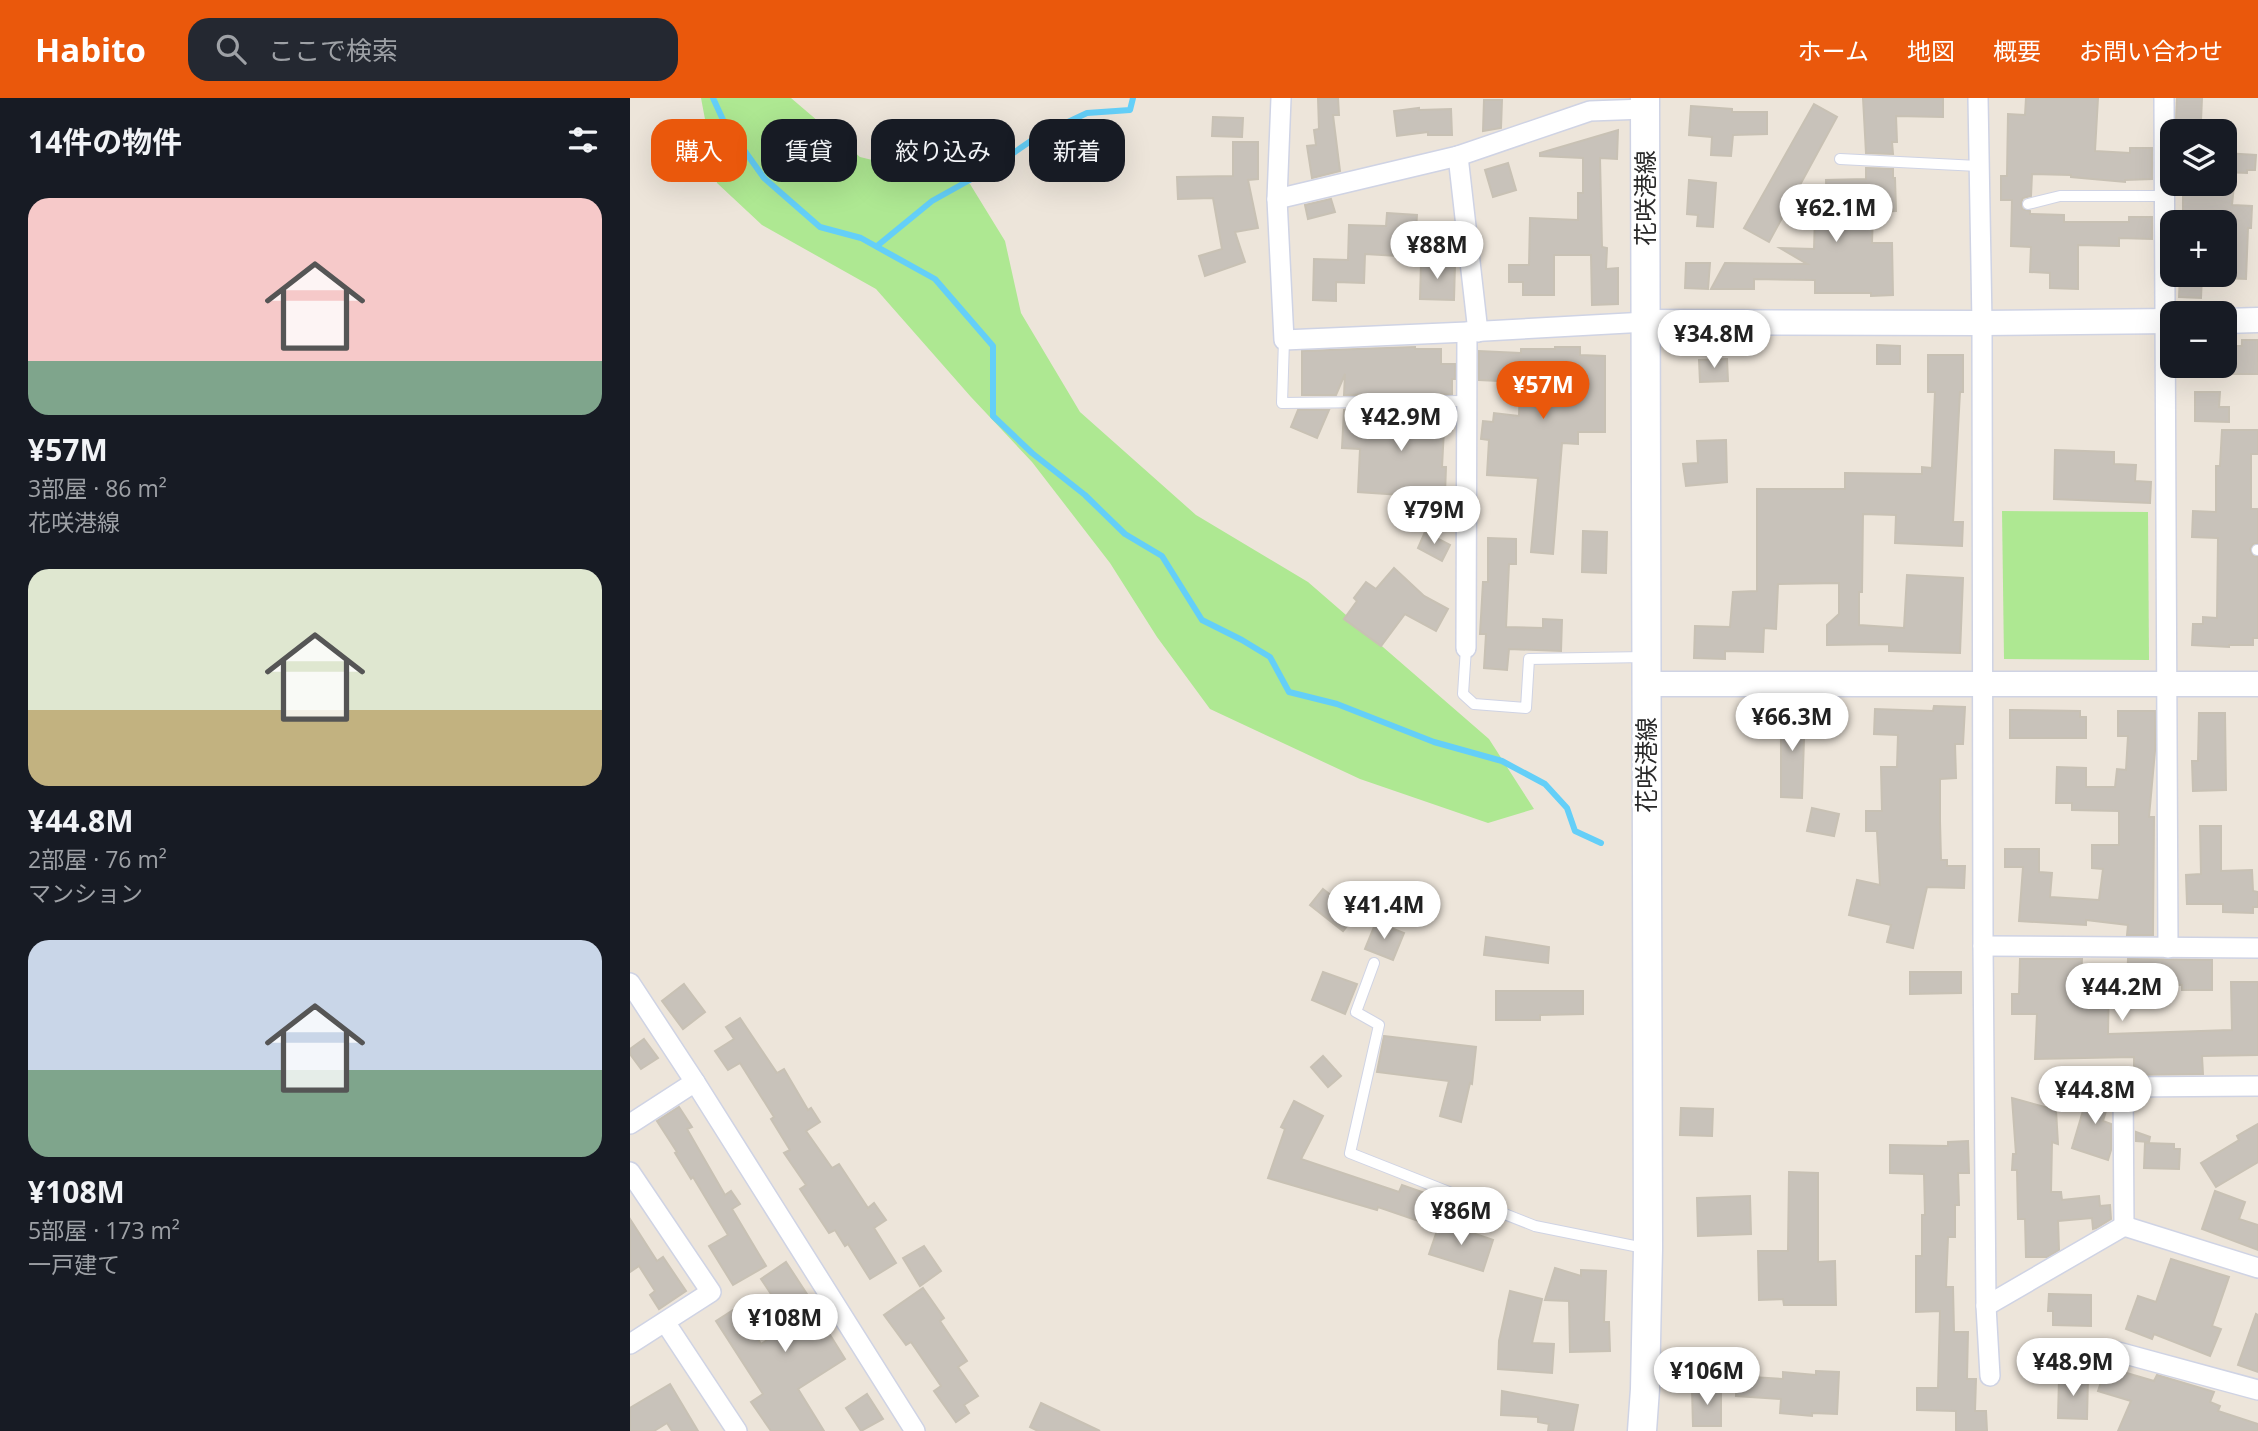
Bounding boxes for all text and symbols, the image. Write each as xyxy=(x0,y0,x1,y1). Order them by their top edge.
search box xyxy=(188,18,678,81)
text: Habito xyxy=(35,27,146,72)
icon: search xyxy=(212,30,250,68)
text: ここで検索 xyxy=(268,32,398,68)
text: ホーム xyxy=(1798,34,1869,67)
text: 地図 xyxy=(1907,34,1955,67)
text: 概要 xyxy=(1993,34,2041,67)
text: お問い合わせ xyxy=(2079,34,2223,67)
chip: 購入 xyxy=(651,119,747,182)
chip: 賃貸 xyxy=(761,119,857,182)
chip: 絞り込み xyxy=(871,119,1015,182)
chip: 新着 xyxy=(1029,119,1125,182)
map controls xyxy=(2160,119,2237,378)
button: layers xyxy=(2160,119,2237,196)
text: 14件の物件 xyxy=(28,121,182,162)
icon: filters xyxy=(564,121,602,159)
street label: 花咲港線 xyxy=(1628,150,1661,246)
pin: ¥62.1M xyxy=(1779,184,1893,244)
text: ¥62.1M xyxy=(1796,191,1876,223)
button: + xyxy=(2160,210,2237,287)
pin: ¥88M xyxy=(1396,222,1478,281)
text: ¥88M xyxy=(1406,228,1468,260)
icon: home xyxy=(252,243,378,369)
button: − xyxy=(2160,301,2237,378)
pin: ¥34.8M xyxy=(1657,310,1771,370)
text: ¥34.8M xyxy=(1674,317,1754,349)
pin: ¥57M xyxy=(1502,362,1584,421)
text: ¥57M xyxy=(1512,368,1574,400)
pin: ¥42.9M xyxy=(1344,394,1458,453)
text: ¥42.9M xyxy=(1361,400,1441,432)
text: ¥57M xyxy=(28,429,108,470)
text: 3部屋 · 86 m² xyxy=(28,472,167,504)
pin: ¥79M xyxy=(1393,486,1475,546)
text: ¥79M xyxy=(1403,493,1465,525)
text: 花咲港線 xyxy=(28,506,120,538)
icon: home xyxy=(252,614,378,740)
pin: ¥66.3M xyxy=(1735,694,1849,753)
text: ¥66.3M xyxy=(1752,700,1832,732)
street label: 花咲港線 xyxy=(1629,717,1662,813)
text: ¥44.8M xyxy=(28,800,133,841)
text: 2部屋 · 76 m² xyxy=(28,843,167,875)
text: マンション xyxy=(28,877,143,909)
pin: ¥41.4M xyxy=(1327,882,1441,941)
text: ¥41.4M xyxy=(1344,888,1424,920)
pin: ¥44.2M xyxy=(2065,964,2179,1023)
text: ¥44.2M xyxy=(2082,970,2162,1002)
icon: home xyxy=(252,985,378,1111)
pin: ¥44.8M xyxy=(2038,1066,2152,1126)
text: ¥44.8M xyxy=(2055,1073,2135,1105)
text: ¥108M xyxy=(28,1171,125,1212)
pin: ¥86M xyxy=(1420,1188,1502,1247)
text: ¥86M xyxy=(1430,1194,1492,1226)
text: 5部屋 · 173 m² xyxy=(28,1214,180,1246)
text: 一戸建て xyxy=(28,1248,120,1280)
pin: ¥108M xyxy=(736,1294,834,1354)
text: ¥108M xyxy=(748,1301,822,1333)
pin: ¥48.9M xyxy=(2016,1338,2130,1398)
text: ¥48.9M xyxy=(2033,1345,2113,1377)
pin: ¥106M xyxy=(1658,1348,1756,1407)
text: ¥106M xyxy=(1670,1354,1744,1386)

